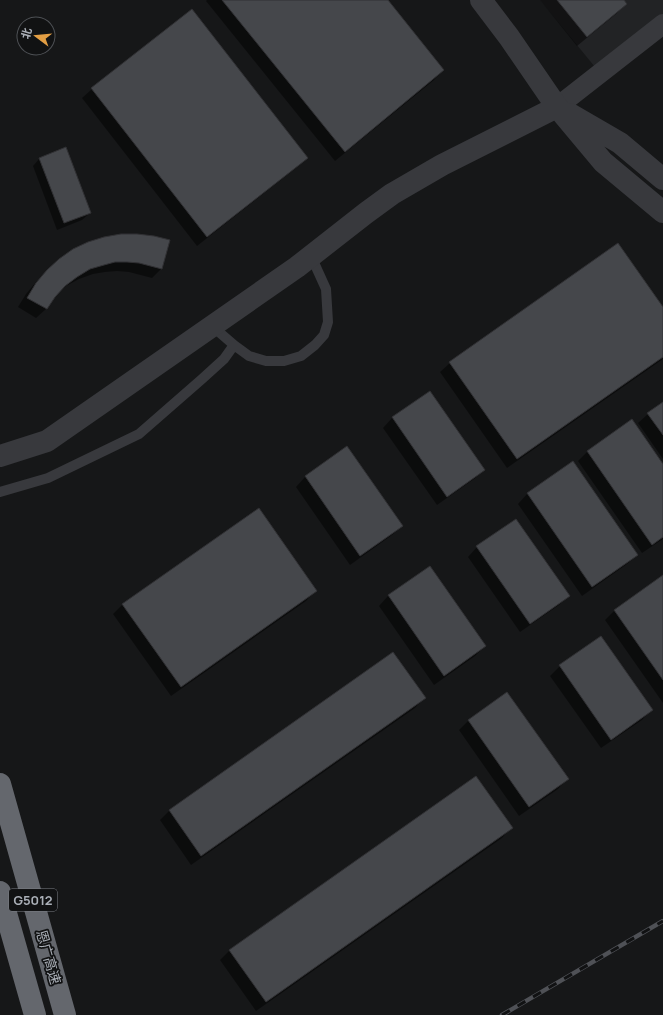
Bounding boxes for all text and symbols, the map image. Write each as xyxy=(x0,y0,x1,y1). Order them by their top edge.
north arrow xyxy=(16,16,56,56)
text: 北 xyxy=(17,26,35,40)
road number: G5012 xyxy=(9,889,57,911)
street label: 恩广高速 xyxy=(32,927,66,987)

